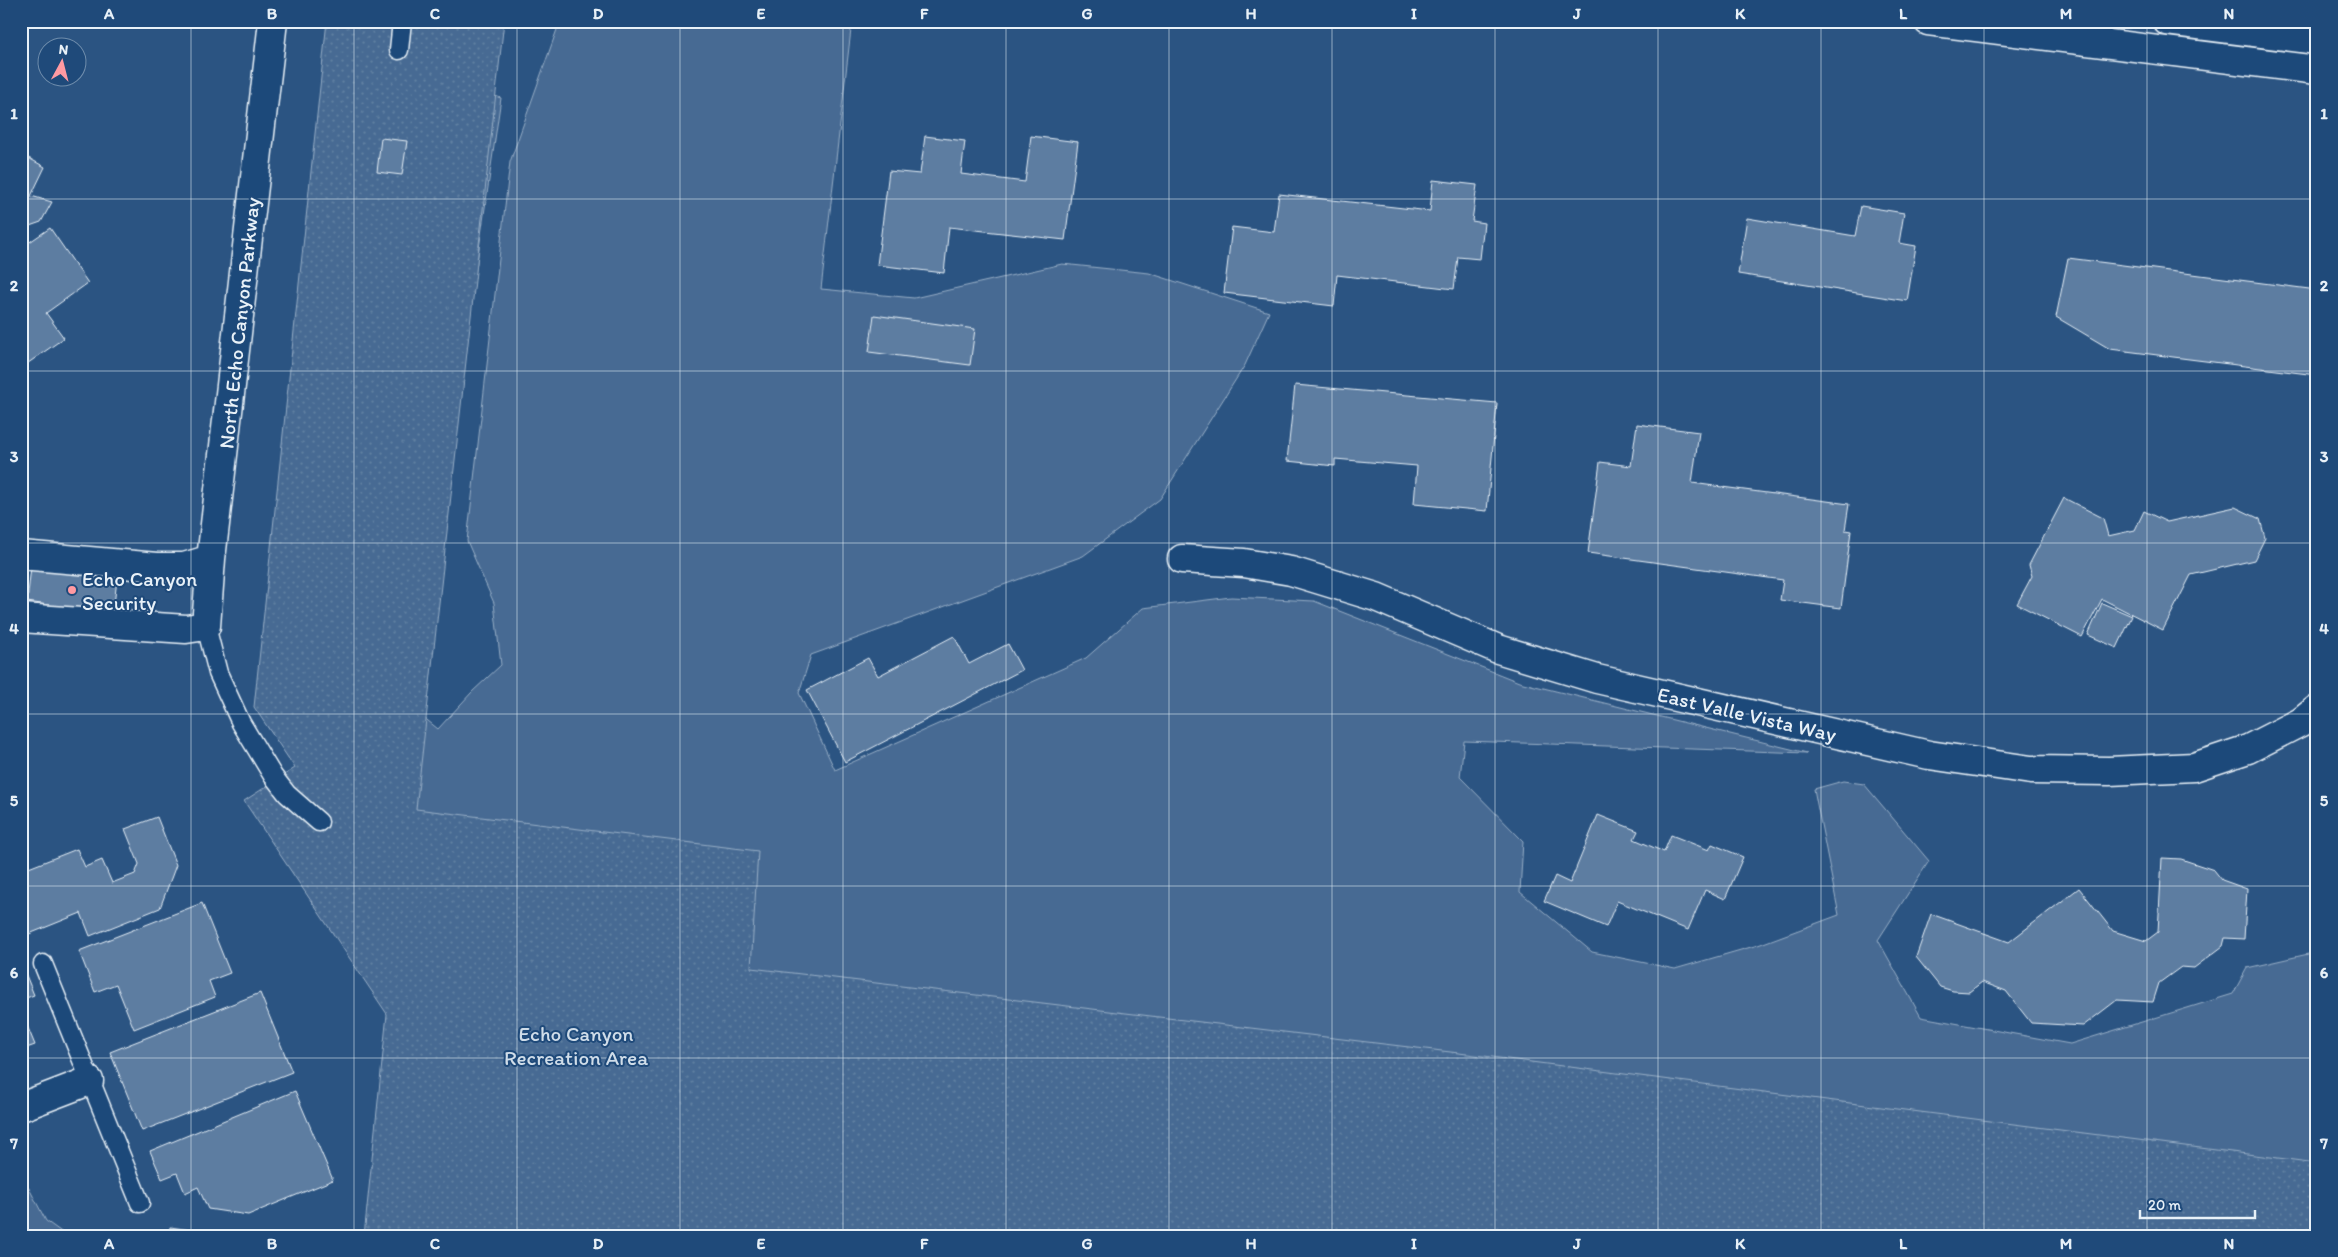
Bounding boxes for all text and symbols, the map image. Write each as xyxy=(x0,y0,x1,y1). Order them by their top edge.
text: A xyxy=(103,4,115,23)
text: B xyxy=(267,4,278,23)
text: C xyxy=(430,4,441,23)
text: D xyxy=(593,4,604,23)
text: E xyxy=(757,4,766,23)
text: F xyxy=(920,4,929,23)
text: G xyxy=(1081,4,1093,23)
text: H xyxy=(1245,4,1257,23)
text: I xyxy=(1411,4,1417,23)
text: J xyxy=(1572,4,1581,23)
text: K xyxy=(1735,4,1746,23)
text: L xyxy=(1899,4,1908,23)
text: M xyxy=(2060,4,2072,23)
text: N xyxy=(2224,4,2234,23)
north arrow xyxy=(38,38,88,88)
text: N xyxy=(58,41,69,59)
text: 1 xyxy=(10,104,18,123)
text: 1 xyxy=(2320,104,2328,123)
street label: North Echo Canyon Parkway xyxy=(213,196,265,450)
text: 2 xyxy=(10,276,19,295)
text: 2 xyxy=(2320,276,2329,295)
text: 3 xyxy=(10,447,19,466)
text: 3 xyxy=(2320,447,2329,466)
place label: Echo Canyon Security xyxy=(82,566,197,615)
marker: Echo Canyon Security xyxy=(66,584,78,596)
text: 4 xyxy=(9,619,19,638)
text: 4 xyxy=(2319,619,2329,638)
street label: East Valle Vista Way xyxy=(1655,681,1839,747)
text: 5 xyxy=(10,791,19,810)
text: 5 xyxy=(2320,791,2329,810)
text: 6 xyxy=(10,963,19,982)
text: 6 xyxy=(2320,963,2329,982)
park label: Echo Canyon Recreation Area xyxy=(504,1021,648,1070)
text: 7 xyxy=(9,1134,18,1153)
text: 7 xyxy=(2319,1134,2328,1153)
scale bar xyxy=(2140,1187,2256,1219)
text: 20 m xyxy=(2148,1196,2182,1214)
text: A xyxy=(103,1234,115,1253)
text: B xyxy=(267,1234,278,1253)
text: C xyxy=(430,1234,441,1253)
text: D xyxy=(593,1234,604,1253)
text: E xyxy=(757,1234,766,1253)
text: F xyxy=(920,1234,929,1253)
text: G xyxy=(1081,1234,1093,1253)
text: H xyxy=(1245,1234,1257,1253)
text: I xyxy=(1411,1234,1417,1253)
text: J xyxy=(1572,1234,1581,1253)
text: K xyxy=(1735,1234,1746,1253)
text: L xyxy=(1899,1234,1908,1253)
text: M xyxy=(2060,1234,2072,1253)
text: N xyxy=(2224,1234,2234,1253)

